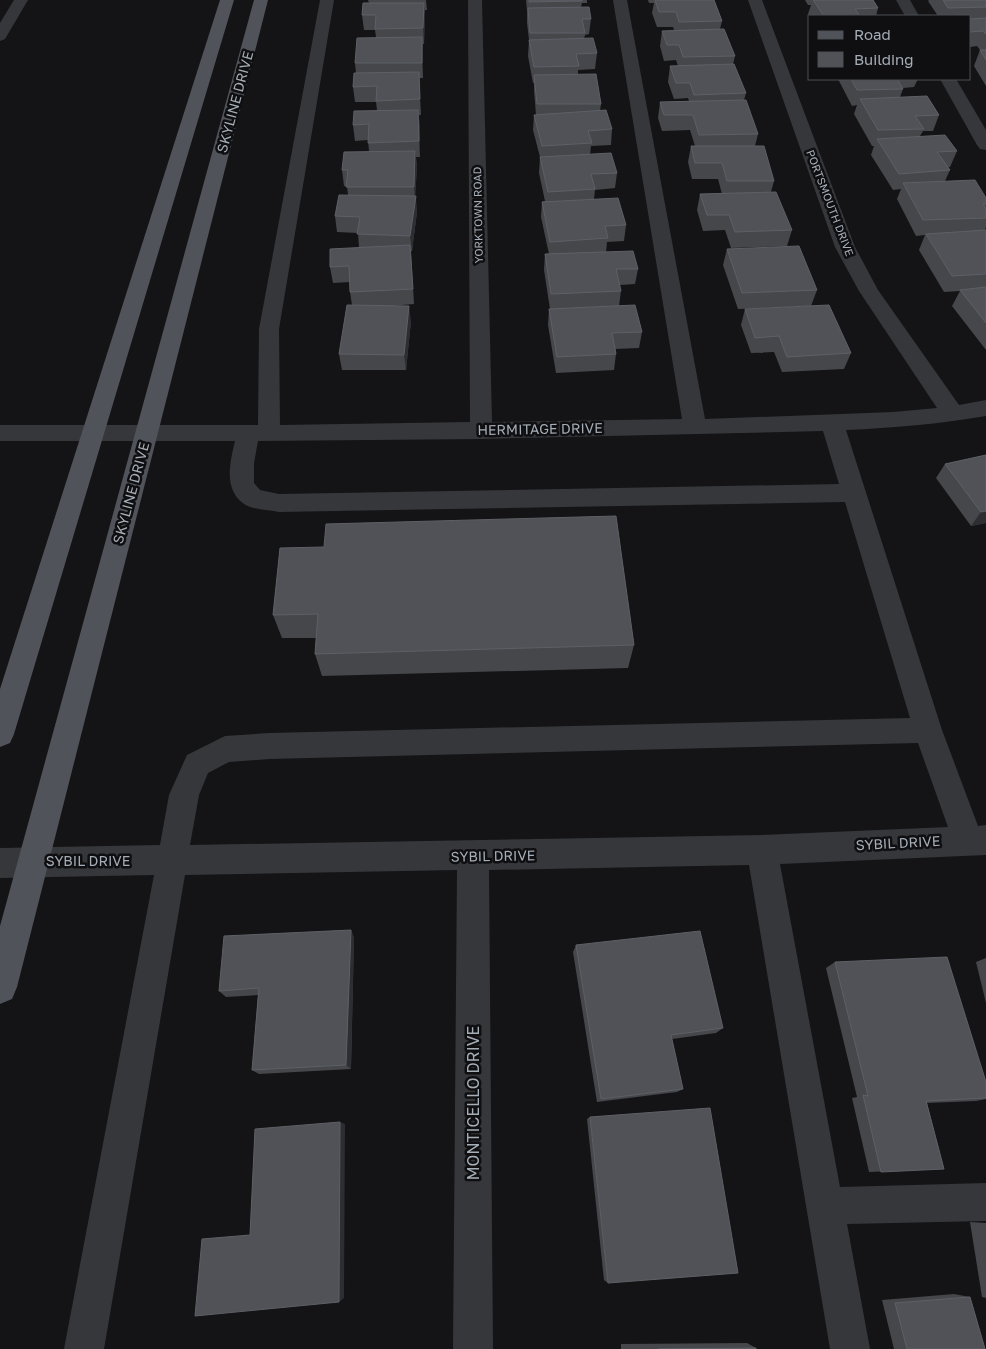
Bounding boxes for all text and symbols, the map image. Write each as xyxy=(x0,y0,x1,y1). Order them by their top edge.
legend xyxy=(808,15,971,80)
text: Road xyxy=(854,25,891,43)
street label: SKYLINE DRIVE xyxy=(213,49,256,155)
text: Building xyxy=(854,50,914,68)
street label: PORTSMOUTH DRIVE xyxy=(804,148,857,258)
street label: YORKTOWN ROAD xyxy=(470,166,485,263)
street label: HERMITAGE DRIVE xyxy=(477,419,603,438)
street label: SKYLINE DRIVE xyxy=(109,440,152,546)
street label: SYBIL DRIVE xyxy=(855,832,941,853)
street label: SYBIL DRIVE xyxy=(451,846,535,865)
street label: SYBIL DRIVE xyxy=(46,852,130,869)
street label: MONTICELLO DRIVE xyxy=(463,1026,483,1180)

